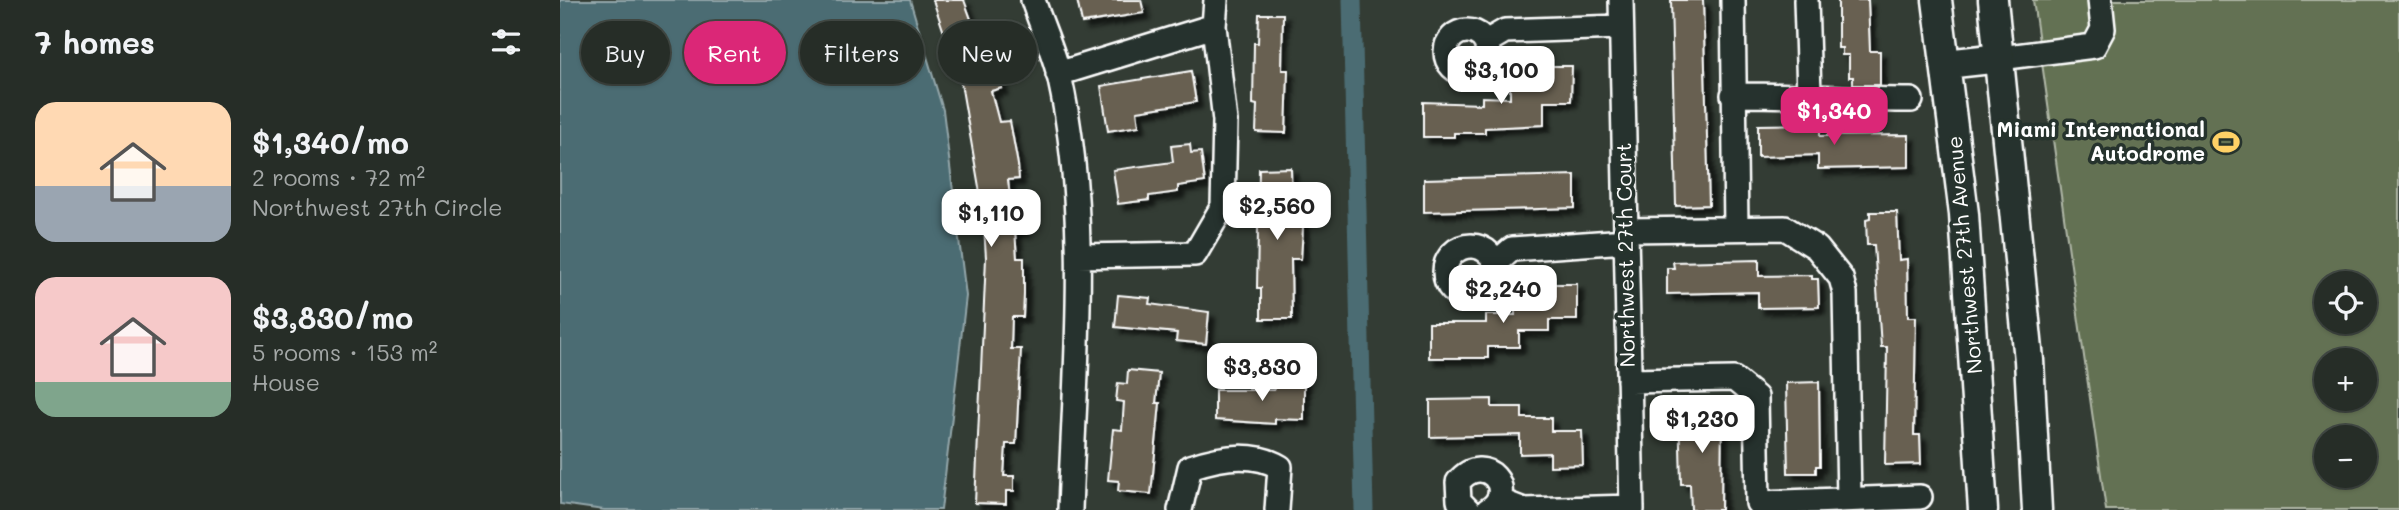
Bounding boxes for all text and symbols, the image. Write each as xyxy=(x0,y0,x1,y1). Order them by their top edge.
chip: Buy xyxy=(581,21,670,84)
chip: Rent xyxy=(684,21,786,84)
chip: Filters xyxy=(800,21,924,84)
chip: New xyxy=(938,21,1037,84)
text: 7 homes xyxy=(35,22,155,62)
icon: filters xyxy=(487,23,525,61)
pin: $3,100 xyxy=(1444,46,1558,106)
text: $3,100 xyxy=(1464,54,1538,84)
pin: $1,340 xyxy=(1777,88,1891,147)
text: $1,340 xyxy=(1797,95,1871,125)
place label: Miami International Autodrome xyxy=(1996,115,2205,166)
text: $1,340/mo xyxy=(252,122,409,162)
sports icon: Miami International Autodrome xyxy=(2211,127,2241,157)
icon: home xyxy=(91,130,175,214)
street label: Northwest 27th Avenue xyxy=(1940,135,1987,375)
street label: Northwest 27th Court xyxy=(1609,142,1640,368)
text: 2 rooms · 72 m² xyxy=(252,162,425,192)
pin: $2,560 xyxy=(1220,182,1334,242)
pin: $1,110 xyxy=(934,190,1048,249)
text: $2,560 xyxy=(1239,190,1315,220)
text: Northwest 27th Circle xyxy=(252,192,503,222)
text: $1,110 xyxy=(958,197,1024,227)
pin: $2,240 xyxy=(1446,266,1560,325)
map controls xyxy=(2314,271,2377,488)
button: locate xyxy=(2314,271,2377,334)
text: $2,240 xyxy=(1465,273,1541,303)
text: $3,830/mo xyxy=(252,297,413,337)
icon: home xyxy=(91,305,175,389)
text: 5 rooms · 153 m² xyxy=(252,337,437,367)
pin: $3,830 xyxy=(1205,344,1319,403)
button: + xyxy=(2314,348,2377,411)
text: $3,830 xyxy=(1223,351,1301,381)
text: House xyxy=(252,367,320,397)
pin: $1,230 xyxy=(1645,396,1759,455)
text: $1,230 xyxy=(1666,403,1738,433)
button: − xyxy=(2314,425,2377,488)

